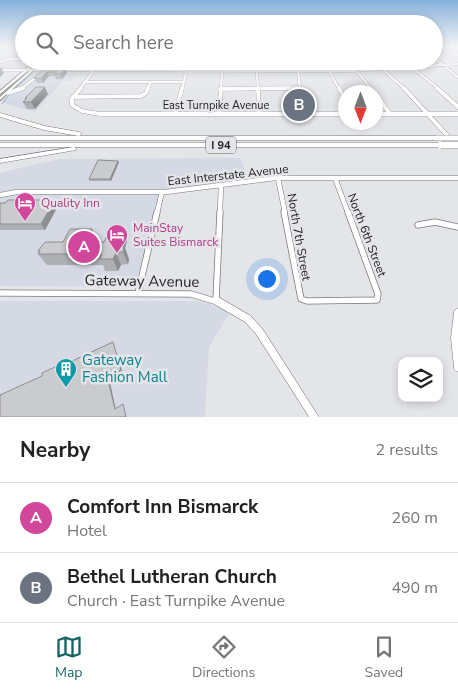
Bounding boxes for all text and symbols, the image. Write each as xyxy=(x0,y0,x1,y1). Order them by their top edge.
search box xyxy=(15,15,443,70)
icon: search xyxy=(33,29,61,57)
text: Search here xyxy=(73,30,174,56)
north arrow xyxy=(338,85,383,130)
pin: B xyxy=(283,86,315,124)
street label: East Turnpike Avenue xyxy=(163,98,269,113)
road number: I 94 xyxy=(206,136,236,154)
street label: East Interstate Avenue xyxy=(167,161,289,189)
hotel icon: Quality Inn xyxy=(13,191,37,222)
street label: North 6th Street xyxy=(344,191,391,280)
street label: North 7th Street xyxy=(283,192,315,283)
place label: Quality Inn xyxy=(41,195,100,211)
place label: MainStay Suites Bismarck xyxy=(133,220,219,250)
hotel icon: MainStay Suites Bismarck xyxy=(105,223,129,254)
pin: A xyxy=(68,228,100,266)
your location xyxy=(254,266,280,292)
street label: Gateway Avenue xyxy=(84,270,200,292)
place label: Gateway Fashion Mall xyxy=(82,350,168,387)
building icon: Gateway Fashion Mall xyxy=(54,357,78,388)
map controls xyxy=(398,357,443,402)
button: layers xyxy=(398,357,443,402)
text: Nearby xyxy=(20,436,90,464)
text: 2 results xyxy=(376,439,438,461)
text: Comfort Inn Bismarck xyxy=(67,494,258,520)
text: A xyxy=(30,507,42,529)
text: 260 m xyxy=(391,507,438,529)
text: Hotel xyxy=(67,520,107,542)
text: Bethel Lutheran Church xyxy=(67,564,277,590)
text: B xyxy=(30,577,42,599)
text: 490 m xyxy=(391,577,438,599)
text: Church · East Turnpike Avenue xyxy=(67,590,285,612)
tab: Map xyxy=(55,633,83,682)
tab: Directions xyxy=(192,633,255,682)
tab: Saved xyxy=(365,633,403,682)

